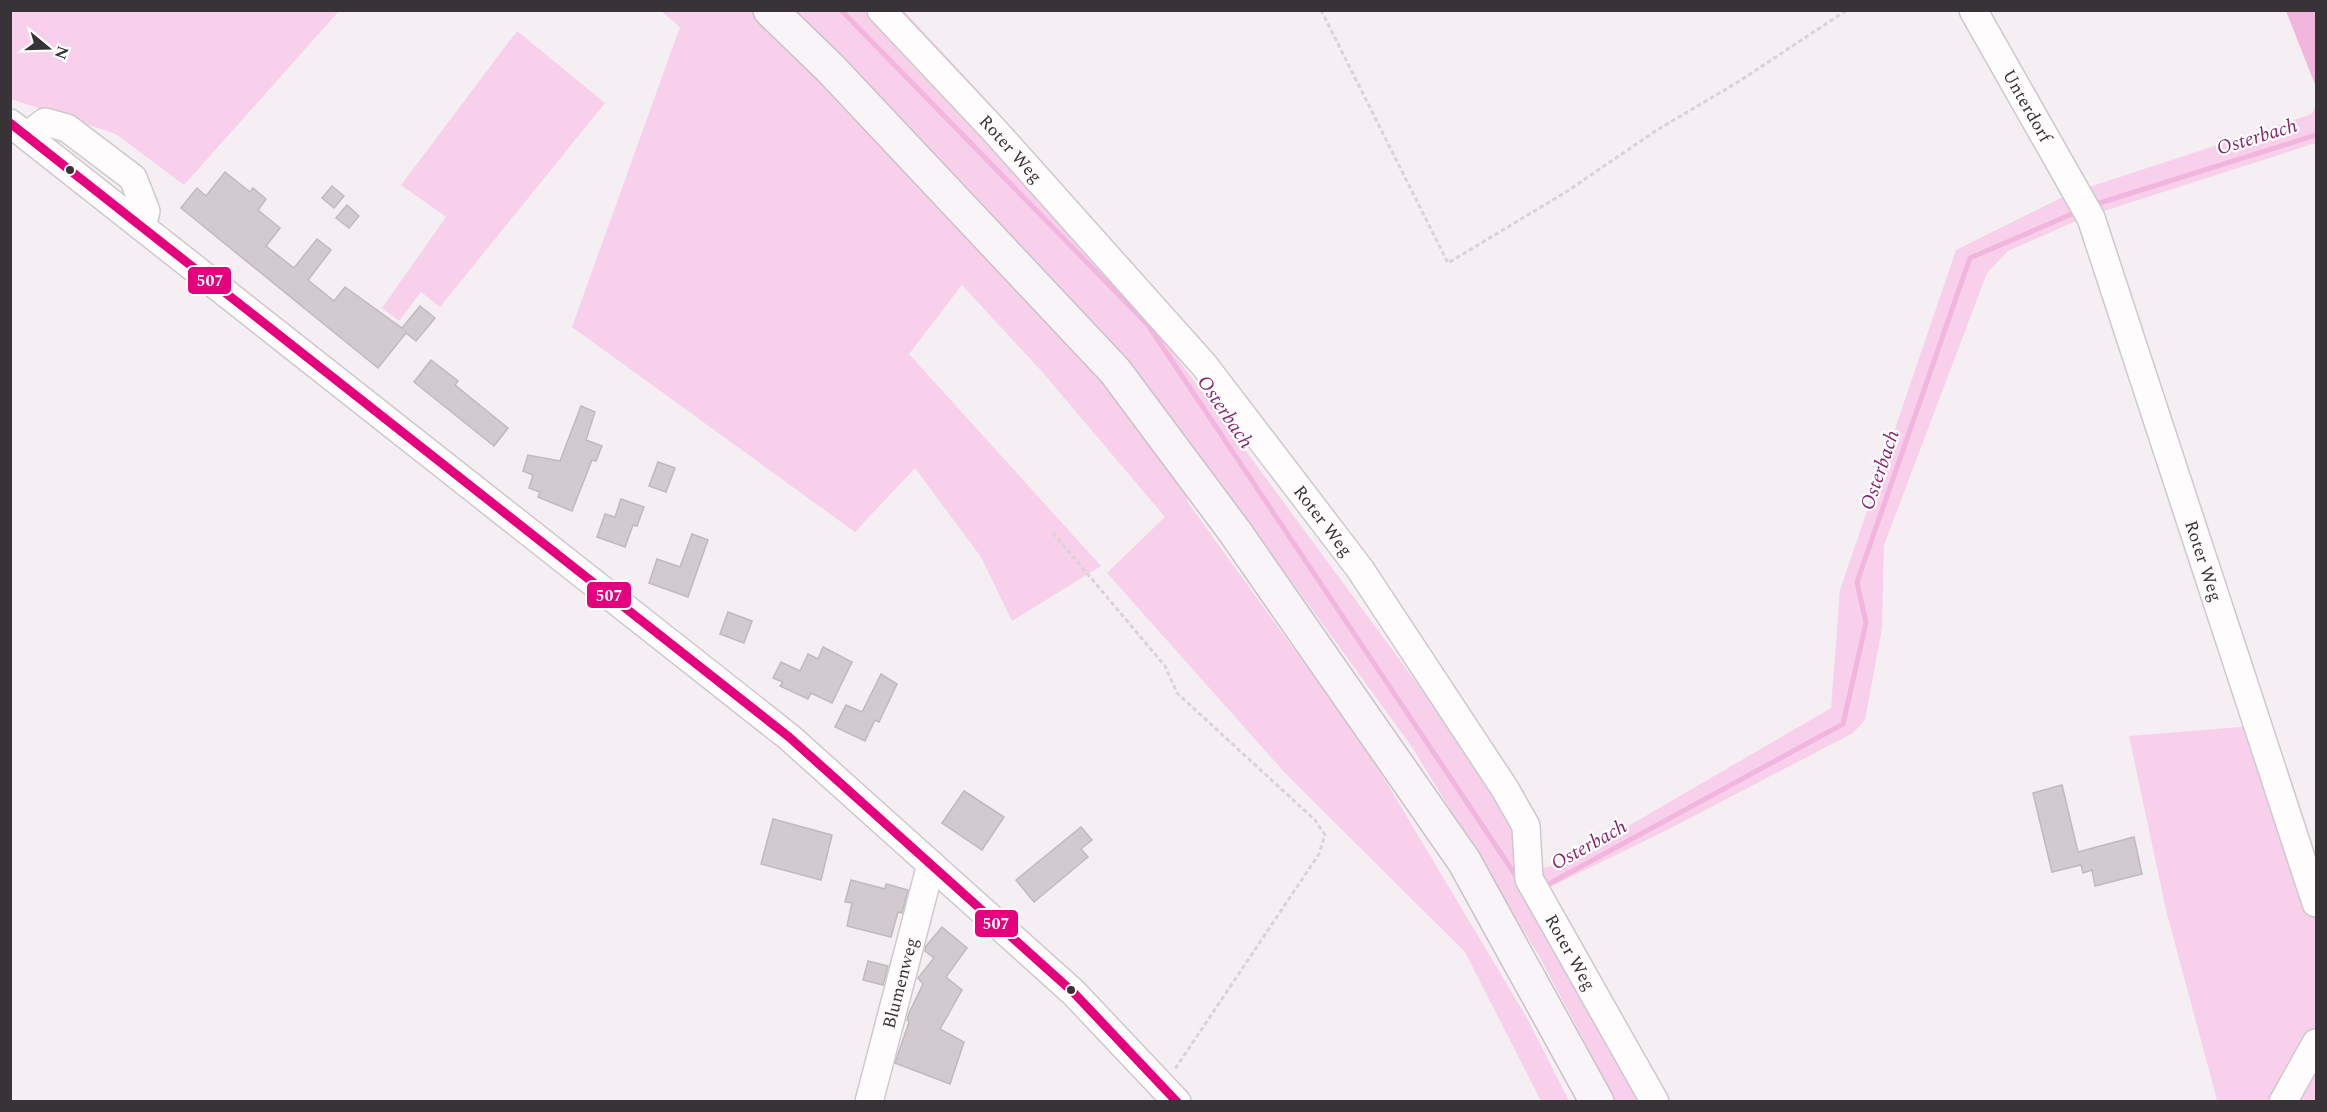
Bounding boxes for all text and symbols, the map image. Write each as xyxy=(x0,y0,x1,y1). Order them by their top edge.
north arrow xyxy=(18,18,78,78)
text: N xyxy=(48,42,75,63)
street label: Unterdorf xyxy=(1996,64,2060,149)
street label: Roter Weg xyxy=(973,108,1049,189)
water label: Osterbach xyxy=(2213,111,2301,163)
unlabelled marker xyxy=(64,164,76,176)
line badge: 507 xyxy=(187,266,232,295)
text: 507 xyxy=(197,269,223,293)
water label: Osterbach xyxy=(1189,369,1261,455)
water label: Osterbach xyxy=(1852,426,1908,514)
street label: Roter Weg xyxy=(1287,479,1359,562)
street label: Roter Weg xyxy=(2178,517,2230,605)
line badge: 507 xyxy=(586,581,632,609)
text: 507 xyxy=(596,584,622,608)
water label: Osterbach xyxy=(1545,812,1633,878)
line badge: 507 xyxy=(974,909,1019,938)
street label: Roter Weg xyxy=(1538,909,1603,996)
text: 507 xyxy=(983,912,1009,936)
street label: Blumenweg xyxy=(875,934,925,1032)
unlabelled marker xyxy=(1065,984,1077,996)

